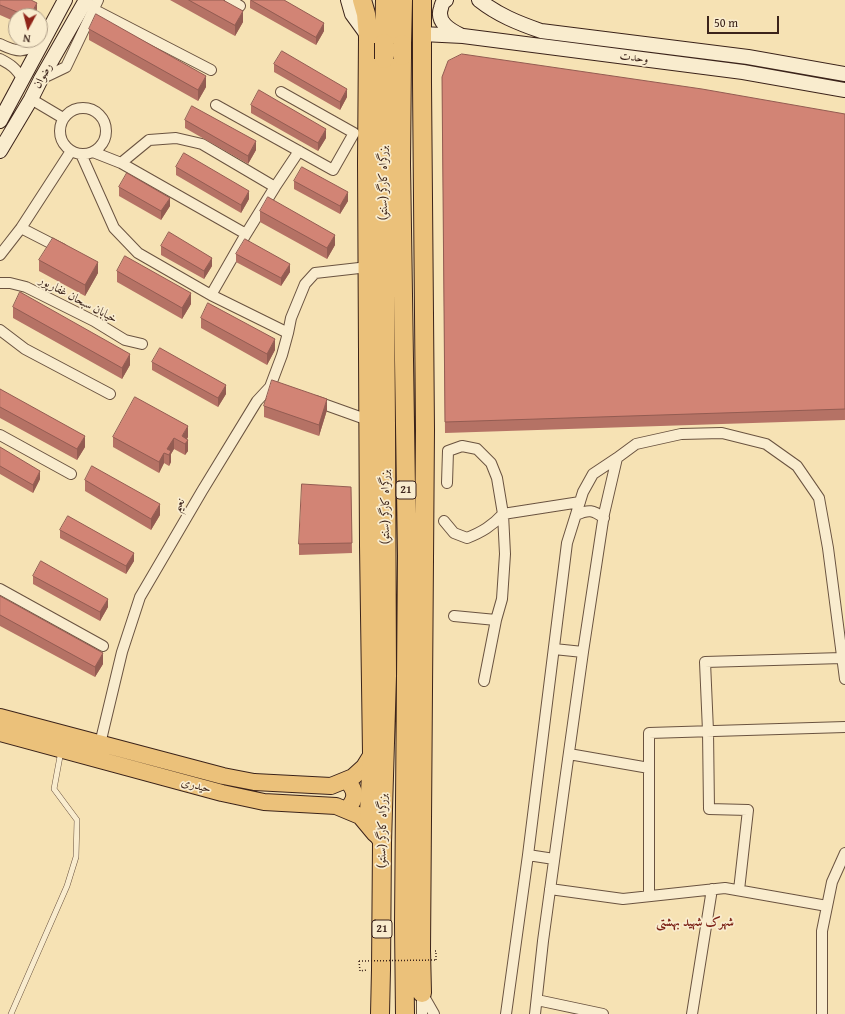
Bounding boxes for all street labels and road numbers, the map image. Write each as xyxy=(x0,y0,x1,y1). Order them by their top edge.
street label: وحدت xyxy=(619,49,649,67)
street label: رضوان xyxy=(30,61,56,91)
street label: بزرگراه کارگر (سنتو) xyxy=(377,146,391,220)
street label: خیابان سبحان غفارپور xyxy=(36,273,120,327)
street label: بزرگراه کارگر (سنتو) xyxy=(379,470,393,544)
road number: 21 xyxy=(396,481,416,499)
street label: نعیم xyxy=(169,496,189,514)
street label: حیدری xyxy=(179,775,213,797)
street label: بزرگراه کارگر (سنتو) xyxy=(375,794,391,868)
road number: 21 xyxy=(372,920,392,938)

